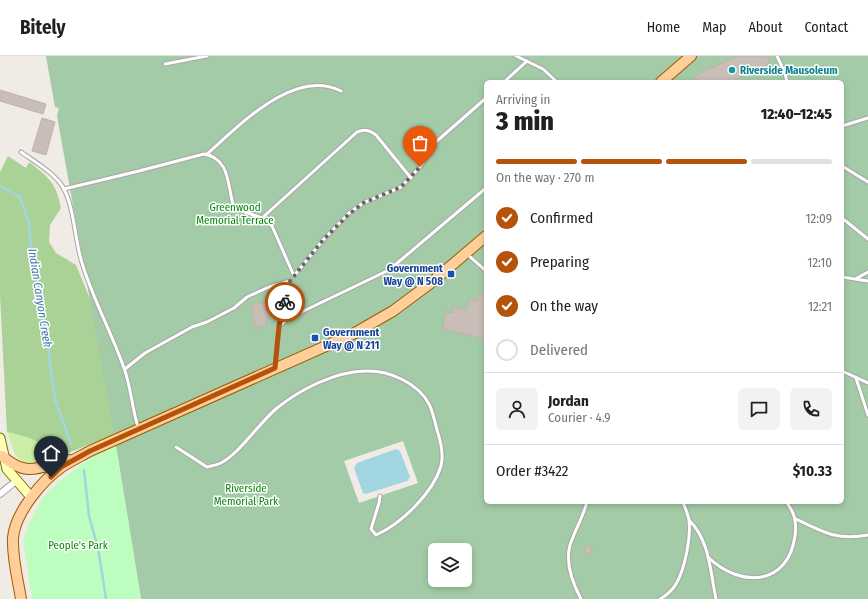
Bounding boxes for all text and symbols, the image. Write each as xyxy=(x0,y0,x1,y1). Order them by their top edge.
text: Bitely xyxy=(20,16,66,39)
text: Home xyxy=(647,19,680,36)
text: Map xyxy=(702,19,726,36)
text: About xyxy=(748,19,783,36)
text: Contact xyxy=(805,19,848,36)
place label: Riverside Mausoleum xyxy=(740,64,838,77)
marker: Riverside Mausoleum xyxy=(727,65,737,75)
text: Arriving in xyxy=(496,92,550,107)
text: 12:40–12:45 xyxy=(761,105,832,123)
text: 3 min xyxy=(496,106,554,137)
pin xyxy=(403,126,437,167)
icon: bag xyxy=(409,132,431,154)
text: On the way · 270 m xyxy=(496,170,594,185)
park label: Greenwood Memorial Terrace xyxy=(196,201,274,227)
icon: check xyxy=(496,207,518,229)
text: Confirmed xyxy=(530,209,593,227)
text: 12:09 xyxy=(805,211,832,226)
water label: Indian Canyon Creek xyxy=(25,248,55,348)
icon: check xyxy=(496,251,518,273)
text: Preparing xyxy=(530,253,589,271)
text: 12:10 xyxy=(807,255,832,270)
place label: Government Way @ N 508 xyxy=(383,262,443,288)
marker: Government Way @ N 508 xyxy=(446,269,456,279)
courier xyxy=(265,282,305,322)
icon: bike xyxy=(274,291,296,313)
icon: check xyxy=(496,295,518,317)
text: On the way xyxy=(530,297,598,315)
text: 12:21 xyxy=(808,299,832,314)
place label: Government Way @ N 211 xyxy=(323,326,379,352)
marker: Government Way @ N 211 xyxy=(310,333,320,343)
text: Delivered xyxy=(530,341,588,359)
button: person xyxy=(496,388,538,430)
button: chat xyxy=(738,388,780,430)
button: phone xyxy=(790,388,832,430)
text: Jordan xyxy=(548,392,589,410)
text: Courier · 4.9 xyxy=(548,410,611,425)
pin xyxy=(34,436,68,477)
icon: home xyxy=(40,442,62,464)
text: Order #3422 xyxy=(496,462,568,480)
text: $10.33 xyxy=(793,462,832,480)
park label: Riverside Memorial Park xyxy=(214,482,279,508)
park label: People's Park xyxy=(48,539,109,552)
map controls xyxy=(428,543,472,587)
button: layers xyxy=(428,543,472,587)

